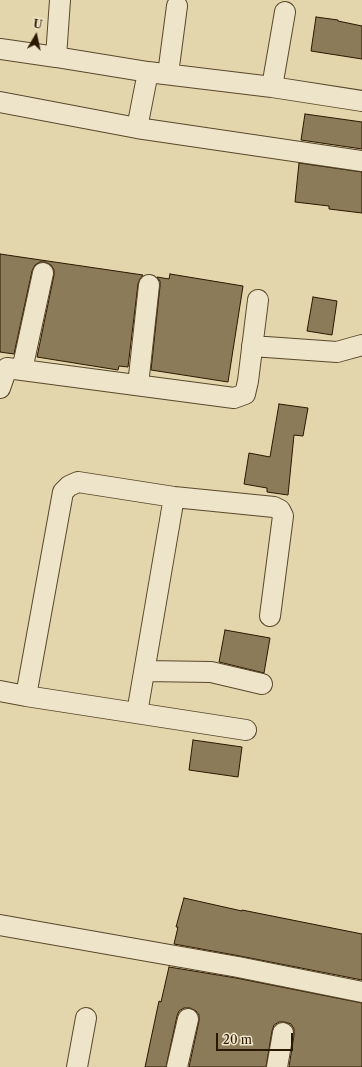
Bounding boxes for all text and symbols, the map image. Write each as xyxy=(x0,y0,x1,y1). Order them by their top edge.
north arrow xyxy=(16,16,56,56)
text: U xyxy=(32,17,43,32)
scale bar xyxy=(218,1025,295,1051)
text: 20 m xyxy=(223,1032,252,1047)

